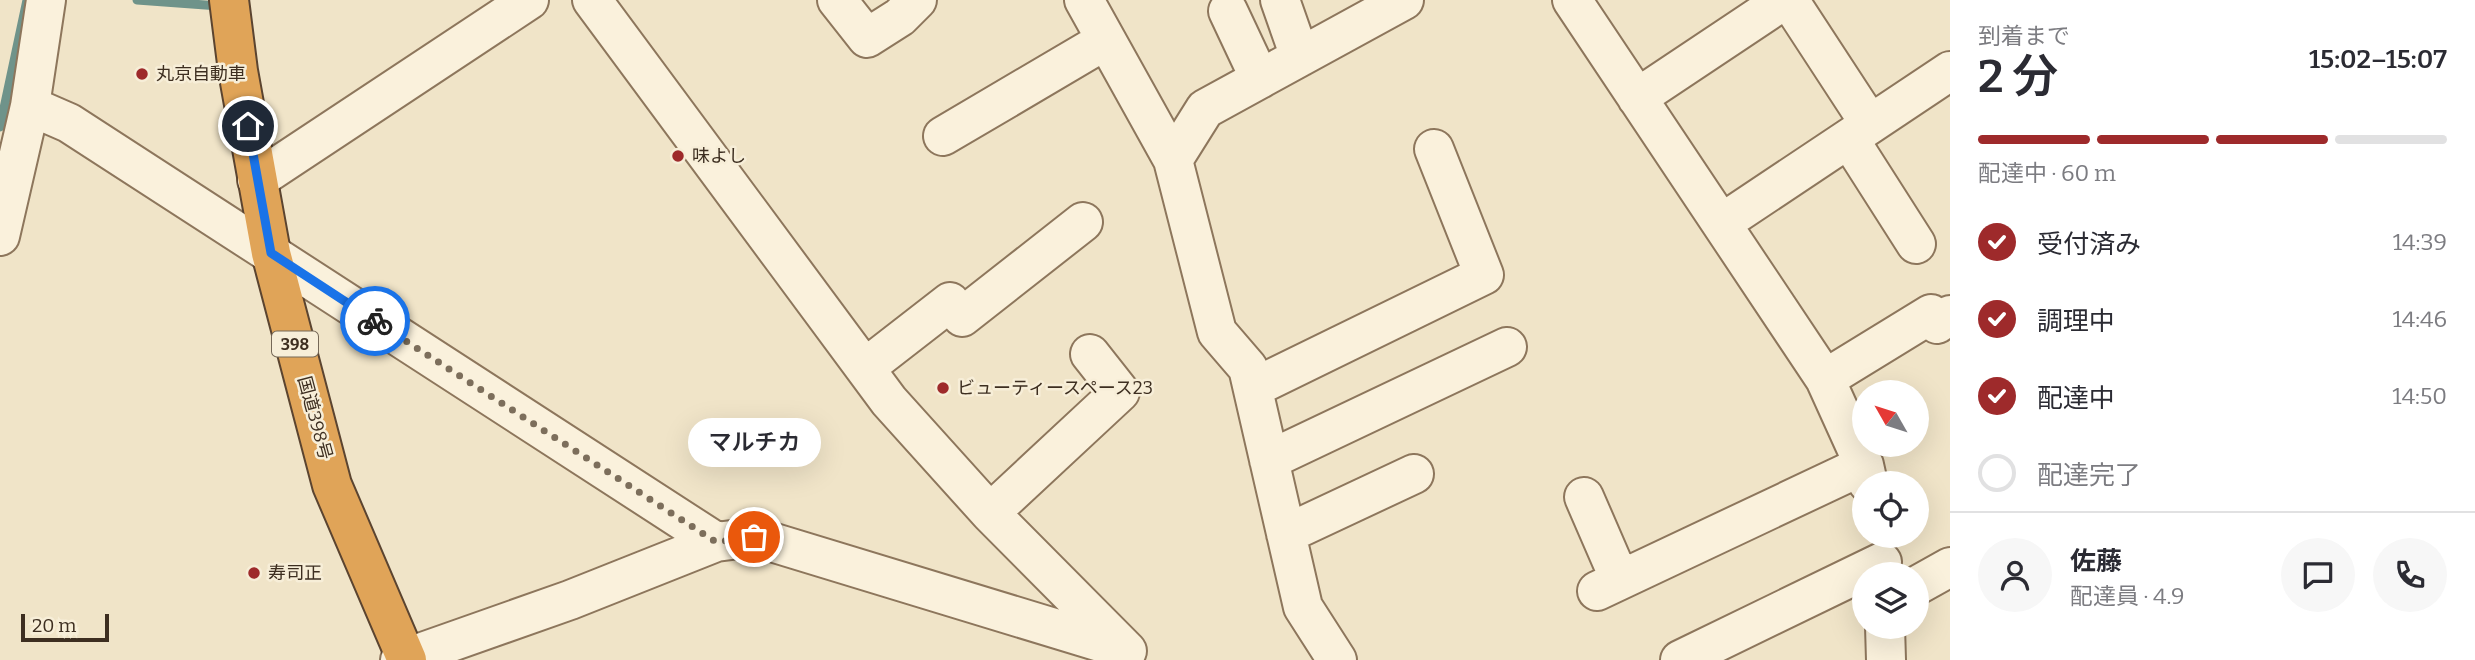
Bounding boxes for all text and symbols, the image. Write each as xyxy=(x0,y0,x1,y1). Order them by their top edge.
text: 到着まで xyxy=(1978,22,2070,50)
text: 15:02–15:07 xyxy=(2309,44,2447,75)
text: 2 分 xyxy=(1978,49,2058,104)
place label: 丸京自動車 xyxy=(156,63,246,85)
marker: 丸京自動車 xyxy=(134,66,150,82)
pin xyxy=(218,96,278,156)
icon: home xyxy=(229,107,267,145)
place label: 味よし xyxy=(692,145,746,167)
marker: 味よし xyxy=(670,148,686,164)
text: 配達中 · 60 m xyxy=(1978,159,2116,187)
icon: check xyxy=(1978,223,2016,261)
text: 14:39 xyxy=(2393,228,2447,256)
text: 受付済み xyxy=(2037,229,2141,260)
courier xyxy=(340,286,410,356)
icon: check xyxy=(1978,300,2016,338)
icon: bike xyxy=(356,302,394,340)
text: 14:46 xyxy=(2392,305,2447,333)
text: 調理中 xyxy=(2037,306,2115,337)
road number: 398 xyxy=(272,332,318,356)
street label: 国道398号 xyxy=(293,374,337,462)
place label: ビューティースペース23 xyxy=(957,377,1153,399)
icon: check xyxy=(1978,377,2016,415)
marker: ビューティースペース23 xyxy=(935,380,951,396)
north arrow xyxy=(1852,380,1928,457)
map controls xyxy=(1852,380,1929,639)
text: 14:50 xyxy=(2392,382,2447,410)
text: 配達中 xyxy=(2037,383,2115,414)
callout: マルチカ xyxy=(688,418,820,467)
text: マルチカ xyxy=(709,428,801,456)
text: 配達完了 xyxy=(2037,460,2141,491)
button: locate xyxy=(1852,471,1929,548)
pin xyxy=(724,507,784,567)
icon: bag xyxy=(735,518,773,556)
button: person xyxy=(1978,538,2052,612)
button: chat xyxy=(2281,538,2355,612)
button: phone xyxy=(2373,538,2447,612)
text: 佐藤 xyxy=(2070,546,2122,577)
place label: 寿司正 xyxy=(268,562,322,584)
button: layers xyxy=(1852,562,1929,639)
marker: 寿司正 xyxy=(246,565,262,581)
text: 配達員 · 4.9 xyxy=(2070,582,2184,610)
scale bar xyxy=(21,611,108,643)
text: 20 m xyxy=(32,614,76,637)

